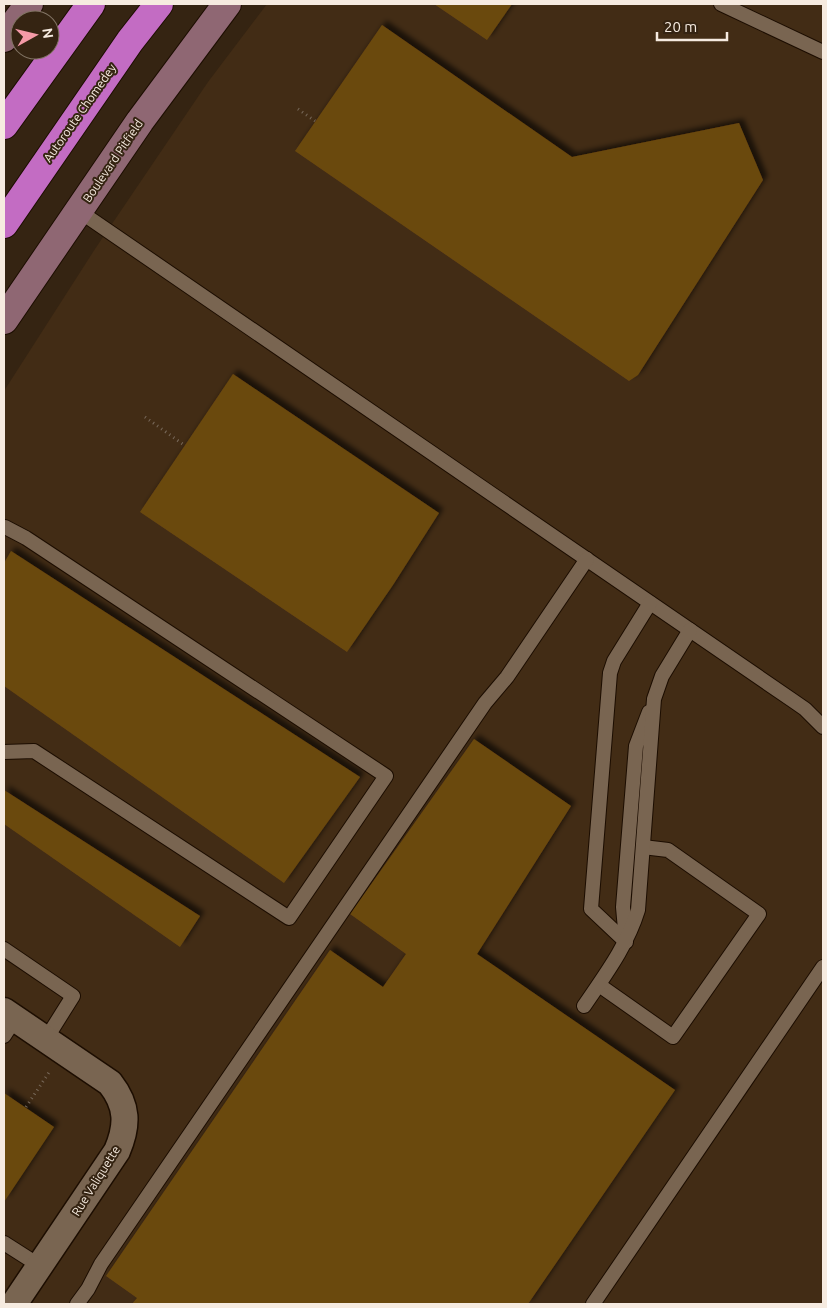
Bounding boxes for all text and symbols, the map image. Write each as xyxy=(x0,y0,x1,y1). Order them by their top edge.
north arrow xyxy=(10,10,60,60)
scale bar xyxy=(657,10,727,42)
text: 20 m xyxy=(664,18,697,35)
text: N xyxy=(39,27,57,39)
street label: Autoroute Chomedey xyxy=(41,61,118,164)
street label: Boulevard Pitfield xyxy=(80,117,145,204)
street label: Rue Valiquette xyxy=(69,1143,122,1218)

